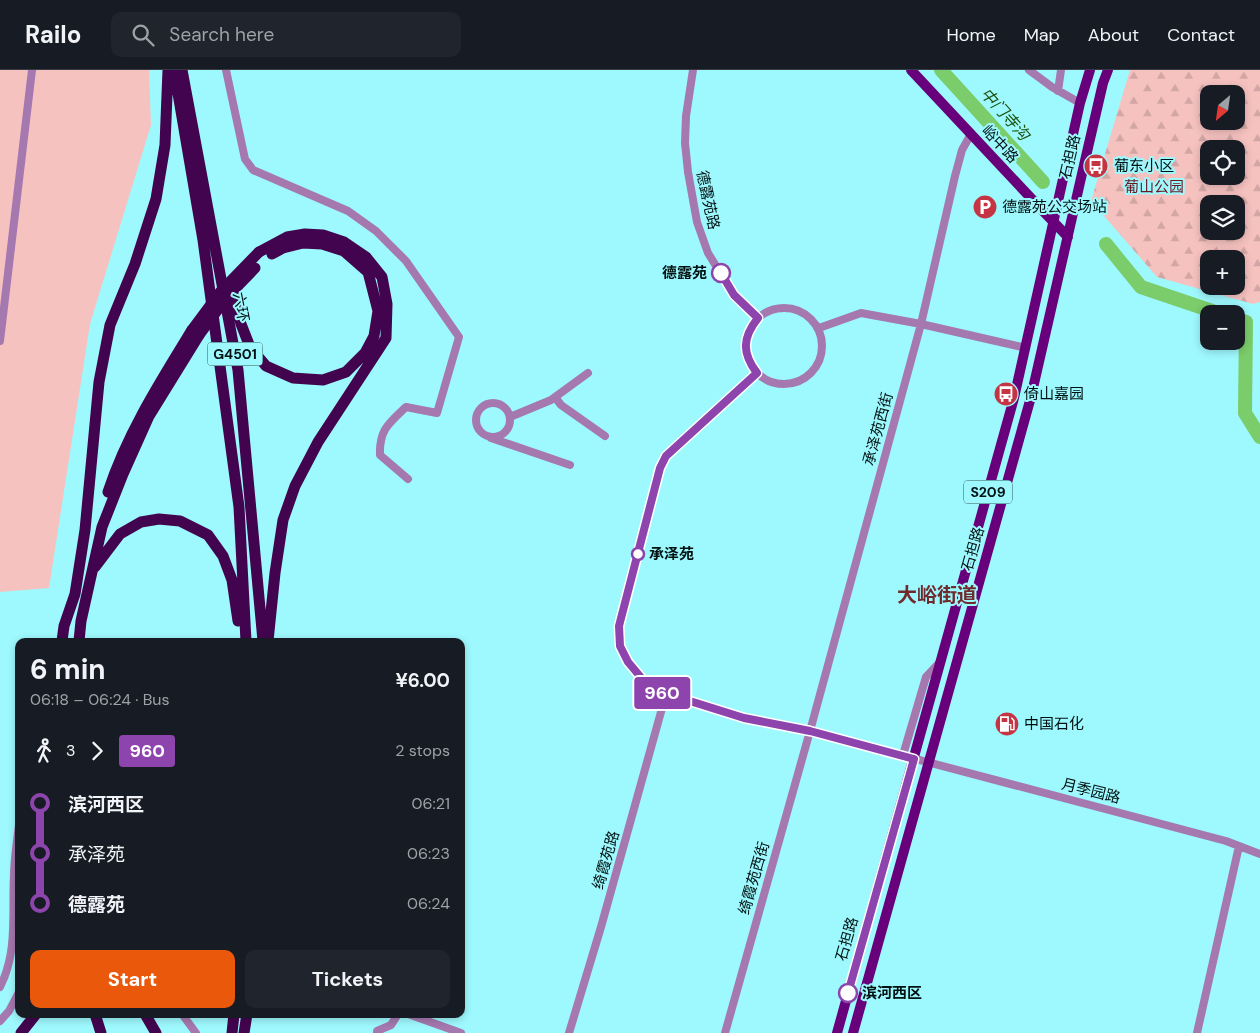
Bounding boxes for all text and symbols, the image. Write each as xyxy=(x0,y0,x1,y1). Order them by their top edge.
search box xyxy=(111,12,461,57)
text: Railo xyxy=(25,19,81,50)
icon: search xyxy=(129,21,157,49)
text: Search here xyxy=(169,22,274,47)
text: Home xyxy=(946,23,996,47)
text: Map xyxy=(1024,23,1060,47)
text: About xyxy=(1088,23,1139,47)
text: Contact xyxy=(1167,23,1235,47)
water label: 中门寺沟 xyxy=(976,83,1036,146)
north arrow xyxy=(1200,85,1245,130)
map controls xyxy=(1200,85,1245,350)
street label: 峪中路 xyxy=(977,121,1023,167)
street label: 石担路 xyxy=(1055,133,1085,181)
button: locate xyxy=(1200,140,1245,185)
bus stop icon: 葡东小区 xyxy=(1083,153,1109,179)
place label: 葡东小区 xyxy=(1114,156,1174,176)
street label: 德露苑路 xyxy=(692,169,724,231)
park label: 葡山公园 xyxy=(1124,177,1184,197)
parking icon: 德露苑公交场站 xyxy=(972,194,998,220)
button: layers xyxy=(1200,195,1245,240)
place label: 德露苑公交场站 xyxy=(1002,197,1107,217)
button: + xyxy=(1200,250,1245,295)
place label: 德露苑 xyxy=(662,263,707,283)
marker: 德露苑 xyxy=(711,263,731,283)
street label: 六环 xyxy=(228,290,254,324)
button: − xyxy=(1200,305,1245,350)
road number: G4501 xyxy=(208,342,262,366)
bus stop icon: 倚山嘉园 xyxy=(993,381,1019,407)
place label: 倚山嘉园 xyxy=(1024,384,1084,404)
street label: 承泽苑西街 xyxy=(859,390,897,468)
road number: S209 xyxy=(964,481,1012,504)
street label: 石担路 xyxy=(957,525,989,573)
place label: 承泽苑 xyxy=(649,544,694,564)
marker: 承泽苑 xyxy=(631,547,645,561)
district label: 大峪街道 xyxy=(897,582,977,608)
text: 6 min xyxy=(30,651,106,688)
text: ¥6.00 xyxy=(395,668,450,693)
line badge: 960 xyxy=(633,677,691,709)
text: 960 xyxy=(644,681,680,705)
text: 06:18 – 06:24 · Bus xyxy=(30,689,170,710)
fuel station icon: 中国石化 xyxy=(994,711,1020,737)
place label: 中国石化 xyxy=(1024,714,1084,734)
icon: walk xyxy=(30,737,58,765)
icon: forward xyxy=(83,737,111,765)
text: 960 xyxy=(129,739,165,763)
text: 3 xyxy=(66,740,75,761)
text: 2 stops xyxy=(395,740,450,761)
street label: 月季园路 xyxy=(1059,774,1123,808)
text: 滨河西区 xyxy=(68,792,144,817)
text: 06:21 xyxy=(412,793,450,814)
street label: 绮霞苑路 xyxy=(588,828,624,892)
street label: 绮霞苑西街 xyxy=(734,839,774,917)
text: 承泽苑 xyxy=(68,842,125,867)
text: 06:23 xyxy=(407,843,450,864)
text: 德露苑 xyxy=(68,892,125,917)
text: 06:24 xyxy=(407,893,450,914)
street label: 石担路 xyxy=(831,915,863,963)
button: Start xyxy=(30,950,235,1008)
button: Tickets xyxy=(245,950,450,1008)
marker: 滨河西区 xyxy=(838,983,858,1003)
place label: 滨河西区 xyxy=(862,983,922,1003)

